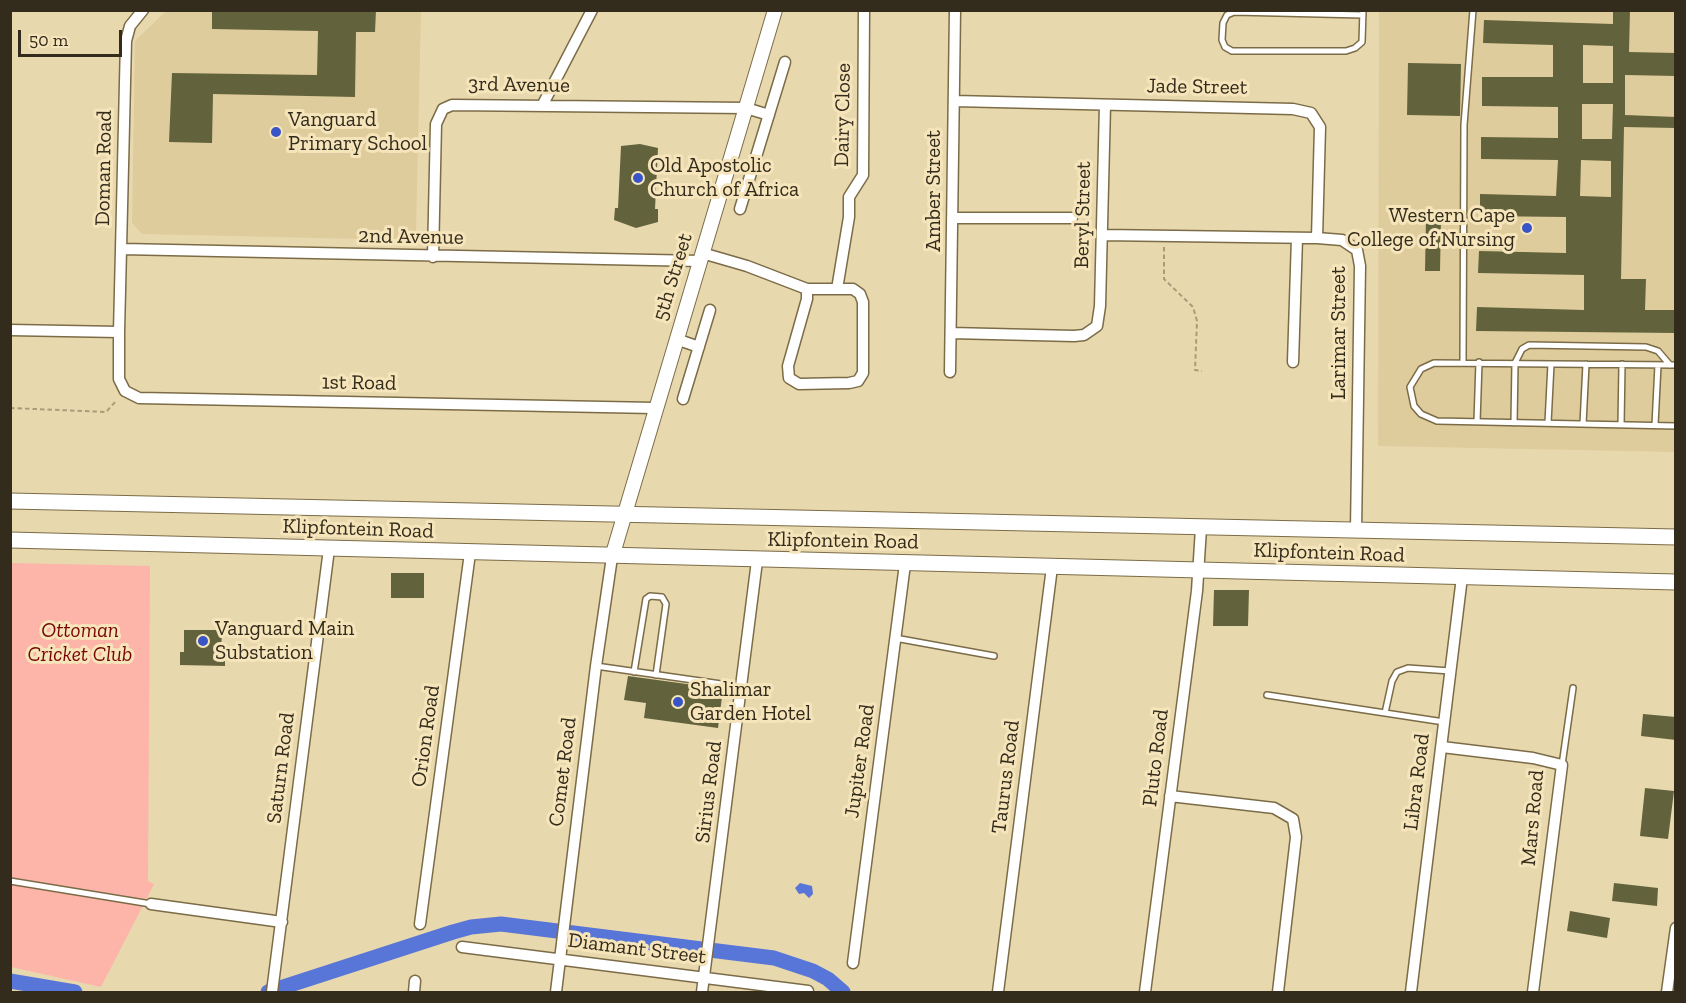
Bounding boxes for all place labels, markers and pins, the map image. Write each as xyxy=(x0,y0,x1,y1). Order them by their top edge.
place label: Vanguard Primary School xyxy=(288,107,427,157)
marker: Vanguard Primary School xyxy=(269,125,283,139)
place label: Old Apostolic Church of Africa xyxy=(650,153,799,203)
marker: Old Apostolic Church of Africa xyxy=(631,171,645,185)
place label: Western Cape College of Nursing xyxy=(1347,203,1515,253)
marker: Western Cape College of Nursing xyxy=(1520,221,1534,235)
place label: Vanguard Main Substation xyxy=(215,616,354,666)
marker: Vanguard Main Substation xyxy=(196,634,210,648)
place label: Shalimar Garden Hotel xyxy=(690,677,811,727)
marker: Shalimar Garden Hotel xyxy=(671,695,685,709)

